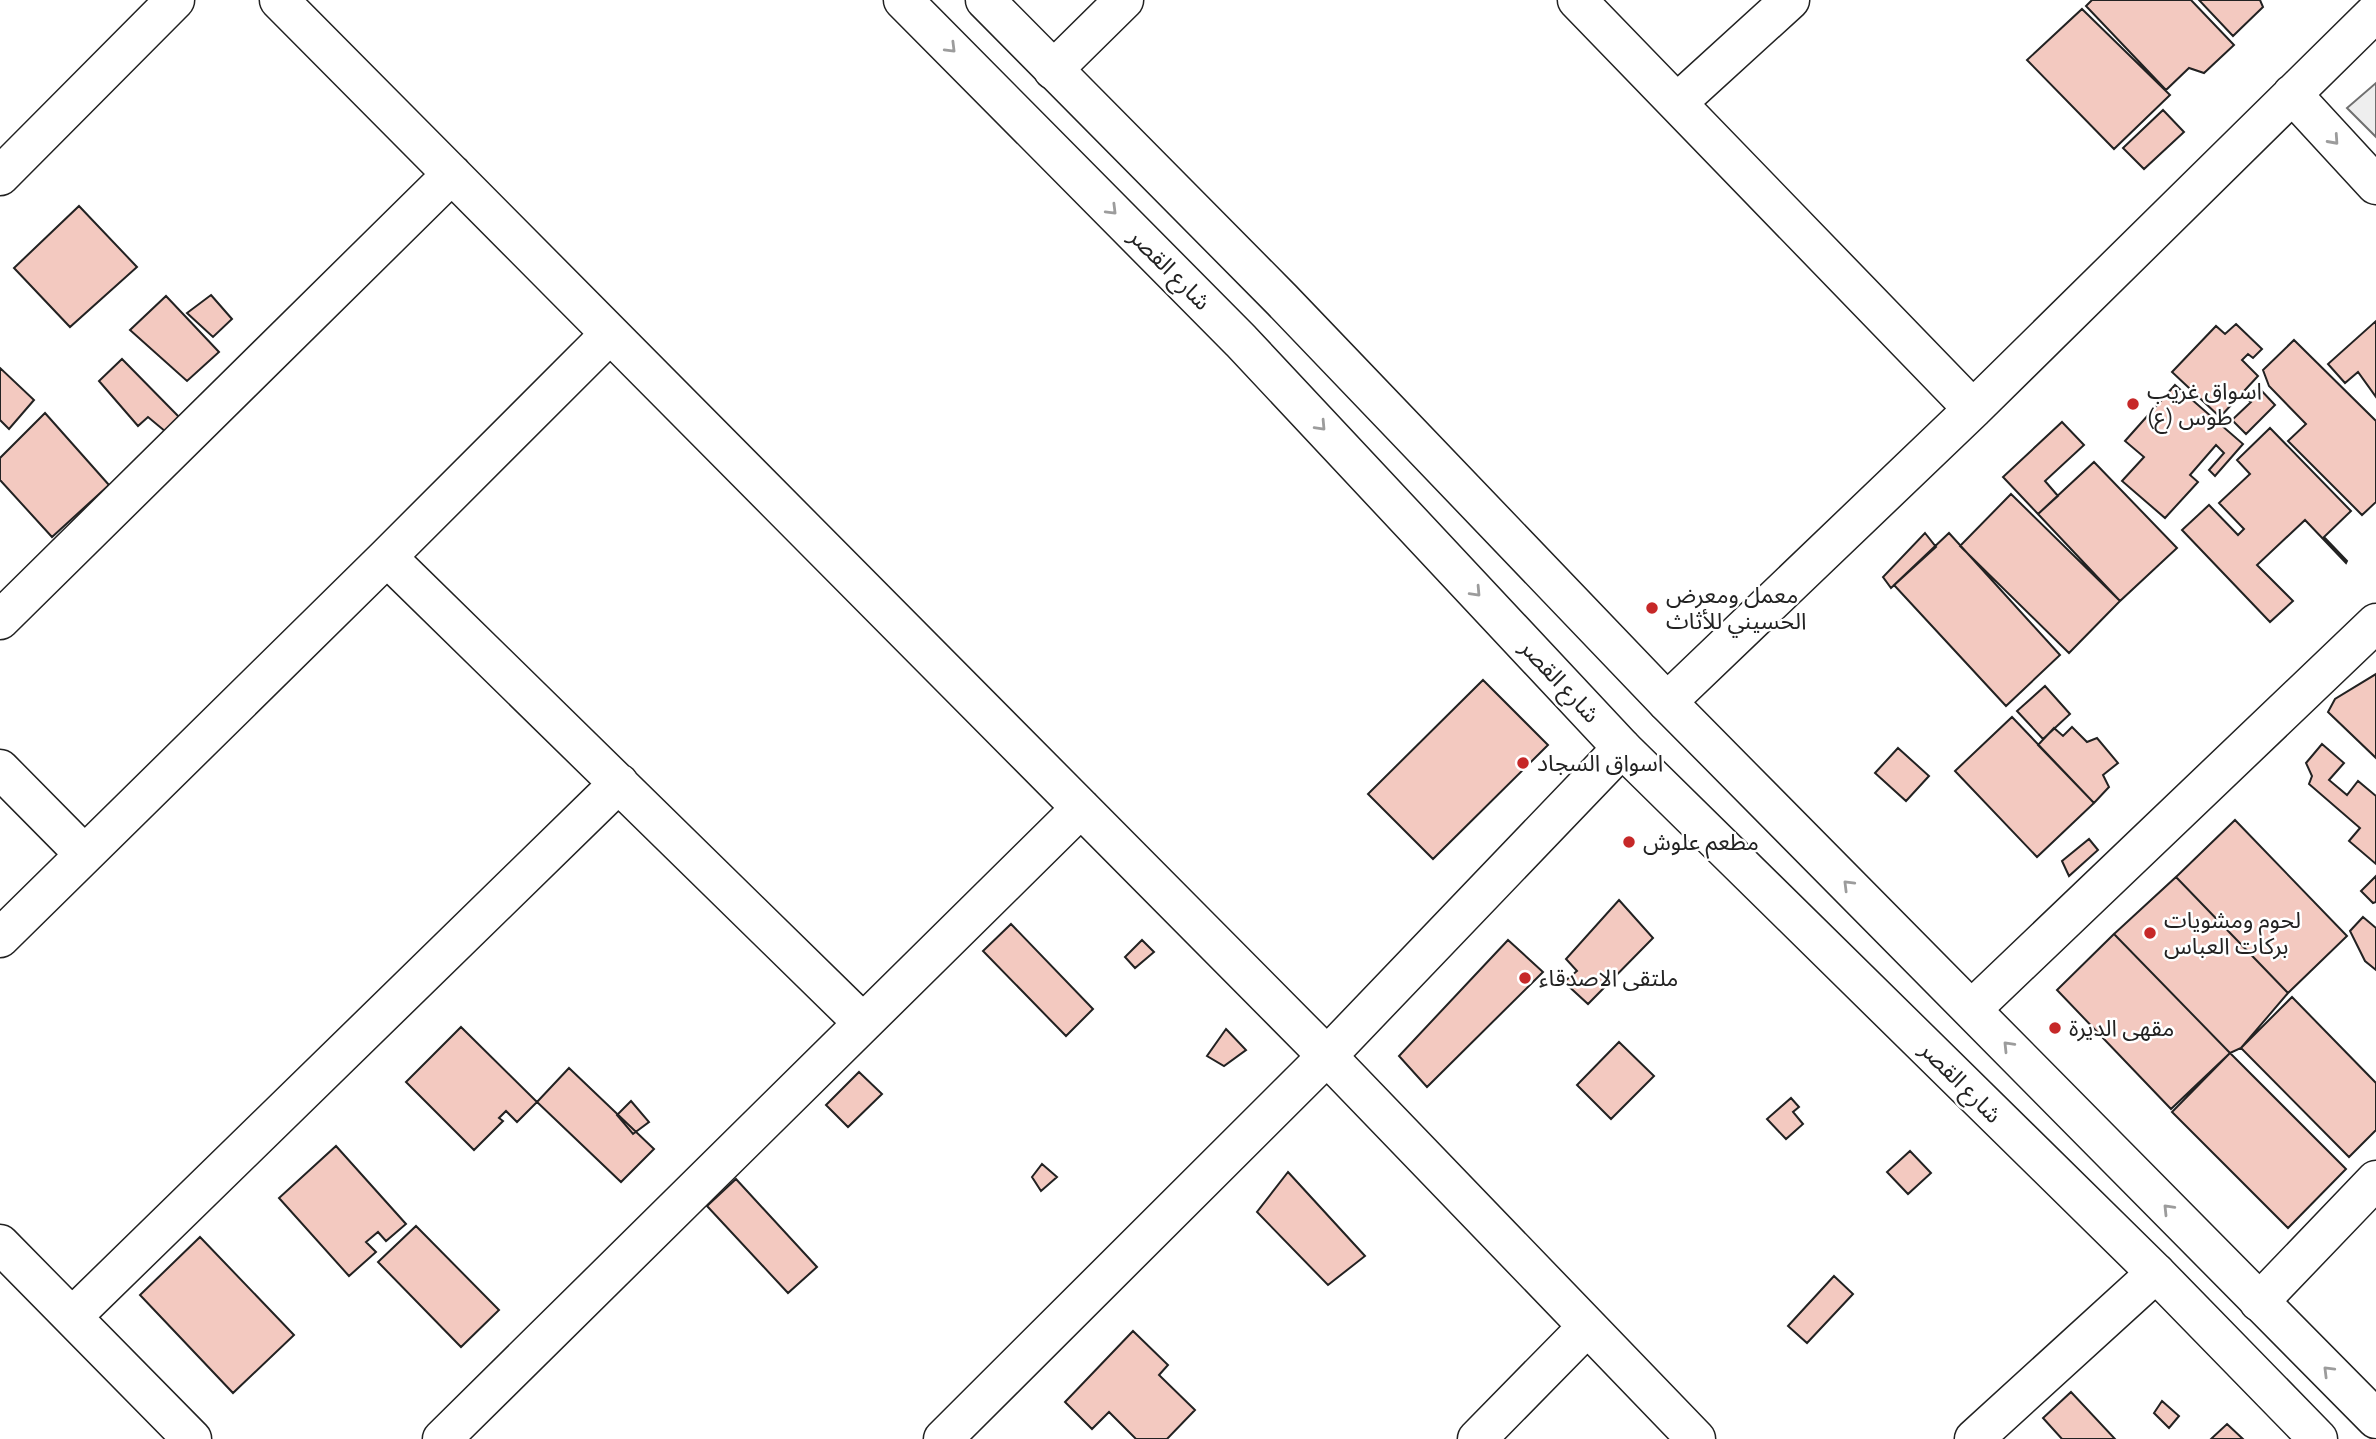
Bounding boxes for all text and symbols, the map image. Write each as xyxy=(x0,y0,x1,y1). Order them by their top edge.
one-way arrow xyxy=(943,40,956,53)
one-way arrow xyxy=(2326,131,2338,144)
one-way arrow xyxy=(1103,202,1116,215)
street label: شارع القصر xyxy=(1121,222,1216,318)
place label: اسواق غريب طوس (ع) xyxy=(2147,378,2262,434)
marker: اسواق غريب طوس (ع) xyxy=(2125,396,2141,412)
one-way arrow xyxy=(1312,418,1325,431)
place label: معمل ومعرض الحسيني للأثاث xyxy=(1666,582,1806,638)
one-way arrow xyxy=(1468,584,1481,597)
marker: معمل ومعرض الحسيني للأثاث xyxy=(1644,600,1660,616)
street label: شارع القصر xyxy=(1511,633,1605,731)
place label: اسواق السجاد xyxy=(1537,750,1663,777)
marker: اسواق السجاد xyxy=(1515,755,1531,771)
place label: مطعم علوش xyxy=(1643,829,1759,859)
marker: مطعم علوش xyxy=(1621,834,1637,850)
one-way arrow xyxy=(1844,880,1857,893)
place label: لحوم ومشويات بركات العباس xyxy=(2164,907,2301,960)
marker: لحوم ومشويات بركات العباس xyxy=(2142,925,2158,941)
place label: ملتقى الاصدقاء xyxy=(1539,965,1678,991)
marker: ملتقى الاصدقاء xyxy=(1517,970,1533,986)
place label: مقهى الديرة xyxy=(2069,1015,2174,1042)
marker: مقهى الديرة xyxy=(2047,1020,2063,1036)
street label: شارع القصر xyxy=(1912,1035,2007,1131)
one-way arrow xyxy=(2004,1042,2017,1055)
one-way arrow xyxy=(2163,1204,2176,1217)
one-way arrow xyxy=(2323,1366,2336,1379)

